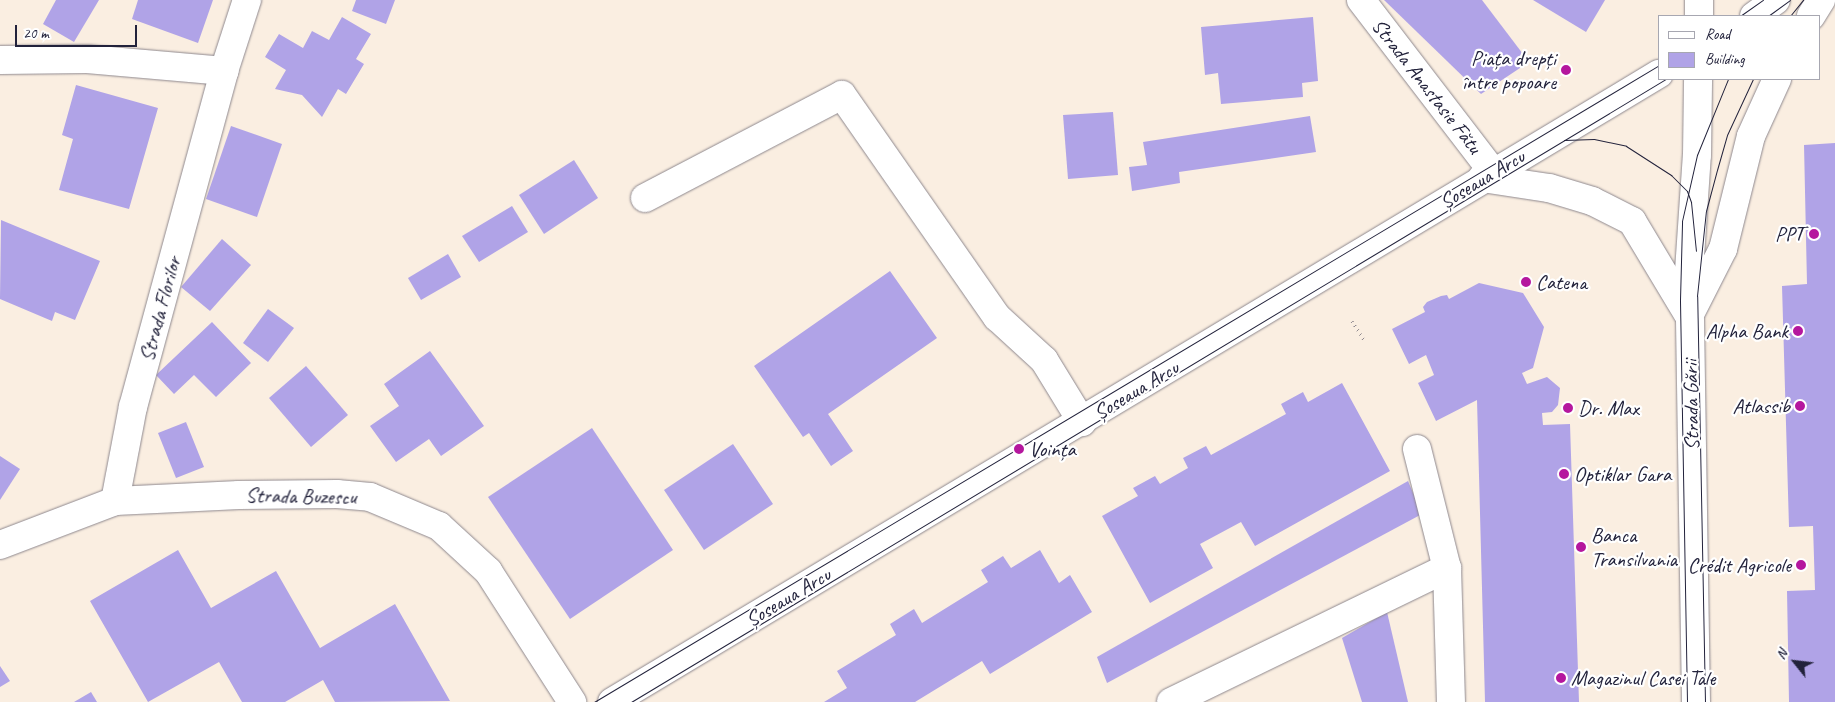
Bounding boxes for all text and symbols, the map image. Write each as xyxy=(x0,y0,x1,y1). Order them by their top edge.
street label: Strada Anastasie Fătu xyxy=(1367,14,1487,158)
scale bar xyxy=(18,15,140,47)
legend xyxy=(1658,15,1820,80)
text: 20 m xyxy=(23,24,49,43)
text: Road xyxy=(1705,25,1730,44)
place label: Piața drepți între popoare xyxy=(1463,45,1556,95)
text: Building xyxy=(1705,50,1744,69)
marker: Piața drepți între popoare xyxy=(1560,64,1572,76)
street label: Șoseaua Arcu xyxy=(1435,144,1529,214)
place label: PPT xyxy=(1775,221,1804,247)
marker: PPT xyxy=(1808,228,1820,240)
street label: Strada Florilor xyxy=(134,254,186,364)
place label: Catena xyxy=(1536,269,1587,295)
marker: Catena xyxy=(1520,276,1532,288)
place label: Alpha Bank xyxy=(1705,318,1788,344)
marker: Alpha Bank xyxy=(1792,325,1804,337)
street label: Șoseaua Arcu xyxy=(1089,355,1183,425)
street label: Strada Gării xyxy=(1678,359,1704,451)
place label: Atlassib xyxy=(1732,393,1790,419)
place label: Dr. Max xyxy=(1578,395,1639,421)
marker: Atlassib xyxy=(1794,400,1806,412)
marker: Dr. Max xyxy=(1562,402,1574,414)
place label: Voința xyxy=(1029,436,1076,462)
marker: Voința xyxy=(1013,443,1025,455)
place label: Optiklar Gara xyxy=(1574,461,1671,487)
marker: Optiklar Gara xyxy=(1558,468,1570,480)
street label: Strada Buzescu xyxy=(245,482,357,510)
place label: Banca Transilvania xyxy=(1591,522,1677,572)
marker: Banca Transilvania xyxy=(1575,541,1587,553)
place label: Crédit Agricole xyxy=(1687,552,1791,578)
marker: Crédit Agricole xyxy=(1795,559,1807,571)
street label: Șoseaua Arcu xyxy=(741,562,835,632)
north arrow xyxy=(1770,637,1820,687)
text: N xyxy=(1772,647,1791,662)
place label: Magazinul Casei Tale xyxy=(1571,665,1717,691)
marker: Magazinul Casei Tale xyxy=(1555,672,1567,684)

